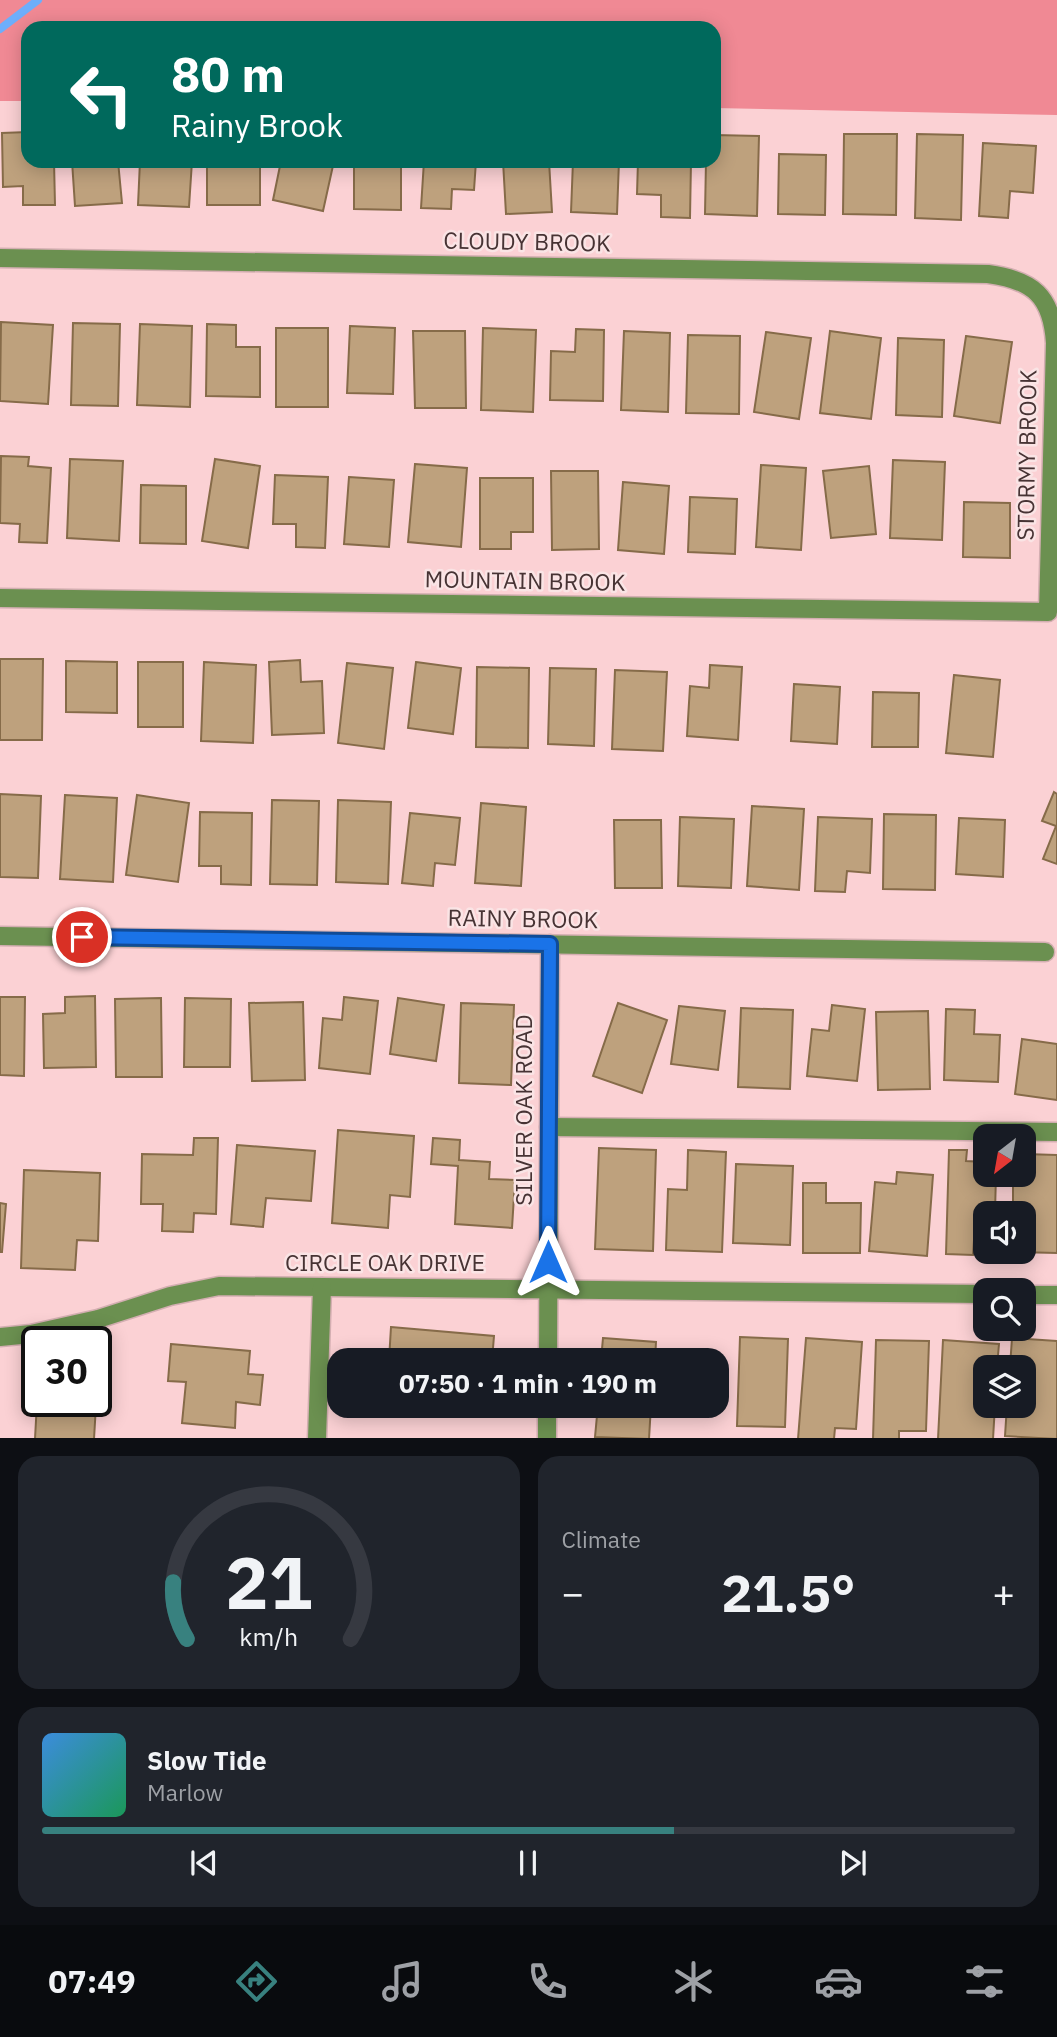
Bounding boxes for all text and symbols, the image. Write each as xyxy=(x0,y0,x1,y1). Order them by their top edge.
text: 80 m xyxy=(171,42,285,105)
icon: left xyxy=(56,49,147,140)
text: Rainy Brook xyxy=(171,104,343,146)
street label: CLOUDY BROOK xyxy=(443,225,611,257)
street label: STORMY BROOK xyxy=(1010,369,1042,541)
street label: MOUNTAIN BROOK xyxy=(424,563,626,597)
street label: RAINY BROOK xyxy=(447,902,599,934)
pin xyxy=(52,907,112,967)
icon: arrive xyxy=(63,918,101,956)
street label: SILVER OAK ROAD xyxy=(508,1014,538,1206)
north arrow xyxy=(973,1124,1036,1186)
map controls xyxy=(973,1124,1036,1418)
button: sound xyxy=(973,1201,1036,1264)
position arrow xyxy=(511,1225,585,1299)
street label: CIRCLE OAK DRIVE xyxy=(285,1247,485,1277)
button: search xyxy=(973,1278,1036,1341)
speed limit sign: 30 xyxy=(21,1326,112,1417)
button: layers xyxy=(973,1355,1036,1418)
text: 07:50 · 1 min · 190 m xyxy=(399,1366,657,1400)
text: Climate xyxy=(562,1524,641,1554)
text: 21 xyxy=(225,1534,312,1629)
text: 21.5° xyxy=(721,1559,855,1626)
text: − xyxy=(562,1568,584,1617)
text: + xyxy=(992,1568,1015,1617)
text: km/h xyxy=(239,1619,298,1652)
text: Slow Tide xyxy=(147,1743,267,1777)
text: Marlow xyxy=(147,1777,223,1807)
icon: previous xyxy=(185,1844,223,1882)
icon: pause xyxy=(509,1844,547,1882)
icon: next xyxy=(834,1844,872,1882)
icon: directions xyxy=(232,1957,281,2006)
icon: music xyxy=(378,1957,427,2006)
icon: phone xyxy=(523,1957,572,2006)
icon: climate xyxy=(669,1957,718,2006)
icon: car xyxy=(814,1957,863,2006)
icon: filters xyxy=(960,1957,1009,2006)
text: 07:49 xyxy=(48,1960,136,2002)

